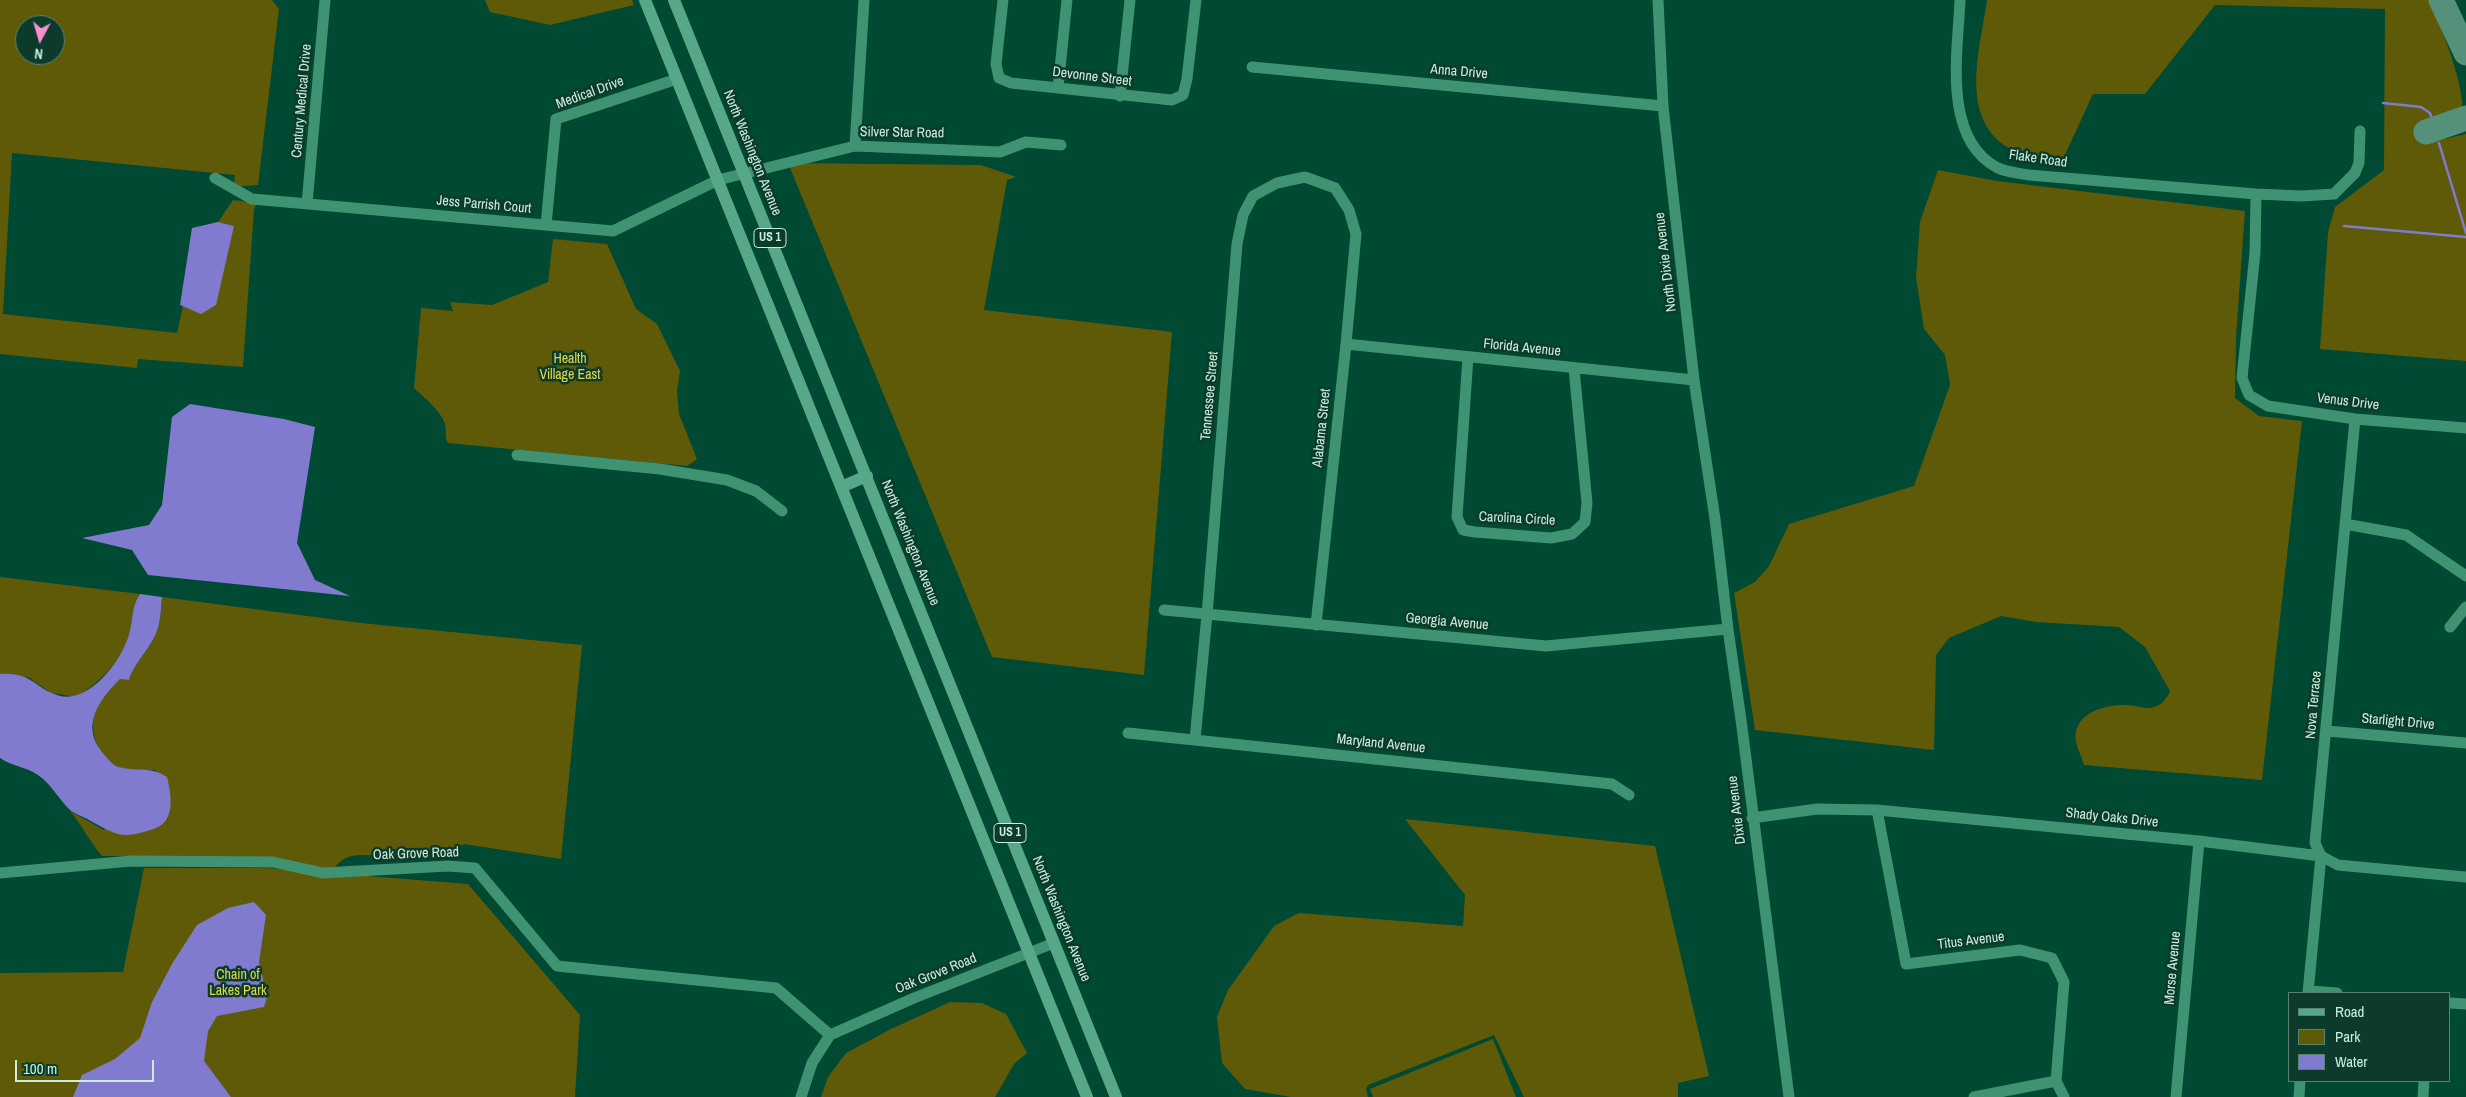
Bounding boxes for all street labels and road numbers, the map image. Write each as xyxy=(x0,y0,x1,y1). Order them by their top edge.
street label: Century Medical Drive xyxy=(289,43,315,159)
street label: Anna Drive xyxy=(1430,61,1488,83)
street label: Devonne Street xyxy=(1051,64,1133,90)
street label: Medical Drive xyxy=(554,73,626,113)
street label: North Washington Avenue xyxy=(719,88,785,218)
street label: Silver Star Road xyxy=(860,124,944,142)
street label: Flake Road xyxy=(2008,147,2068,171)
street label: Jess Parrish Court xyxy=(436,192,532,218)
street label: North Dixie Avenue xyxy=(1652,211,1680,313)
road number: US 1 xyxy=(754,228,786,248)
street label: Florida Avenue xyxy=(1483,336,1561,360)
street label: Tennessee Street xyxy=(1198,351,1222,441)
street label: Alabama Street xyxy=(1310,388,1334,468)
street label: Venus Drive xyxy=(2316,390,2380,414)
street label: North Washington Avenue xyxy=(877,478,943,608)
street label: Carolina Circle xyxy=(1478,509,1556,529)
street label: Georgia Avenue xyxy=(1405,610,1489,634)
street label: Nova Terrace xyxy=(2303,670,2325,740)
street label: Starlight Drive xyxy=(2361,710,2435,734)
street label: Maryland Avenue xyxy=(1336,731,1426,757)
street label: Dixie Avenue xyxy=(1724,775,1750,845)
street label: Shady Oaks Drive xyxy=(2065,805,2159,831)
road number: US 1 xyxy=(994,824,1026,842)
street label: Oak Grove Road xyxy=(373,844,459,864)
street label: North Washington Avenue xyxy=(1028,854,1094,984)
street label: Titus Avenue xyxy=(1937,929,2005,953)
street label: Morse Avenue xyxy=(2161,930,2185,1006)
street label: Oak Grove Road xyxy=(893,950,979,998)

